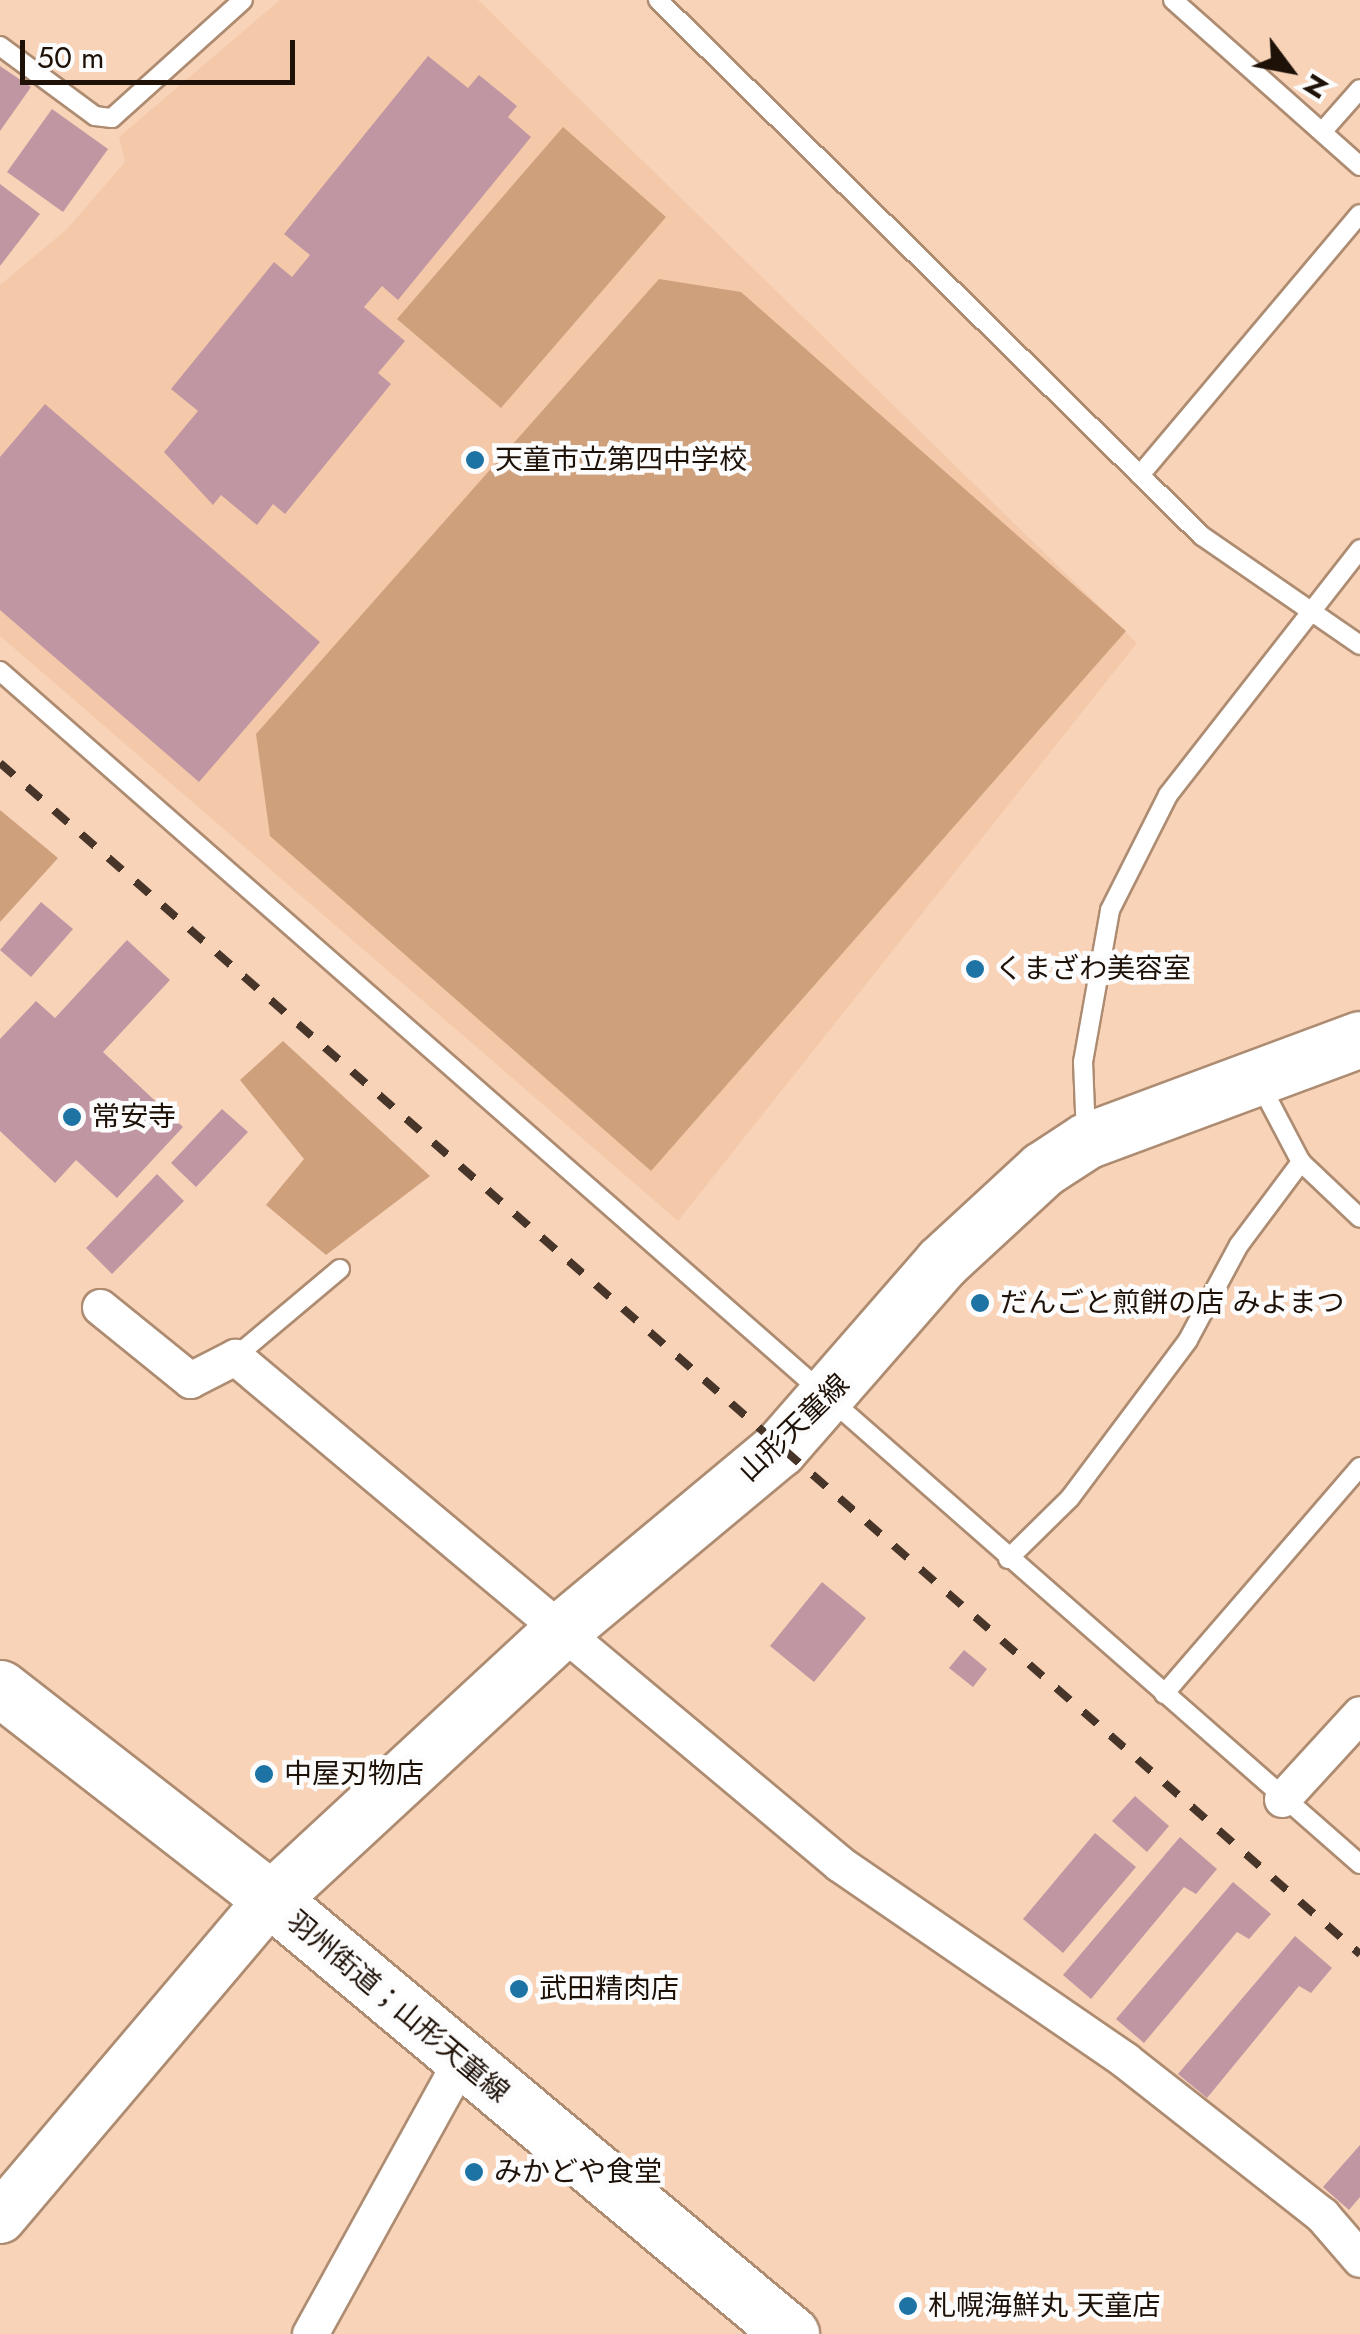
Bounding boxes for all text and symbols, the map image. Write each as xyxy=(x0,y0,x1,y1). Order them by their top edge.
scale bar xyxy=(25,20,300,82)
north arrow xyxy=(1240,20,1340,120)
text: 50 m xyxy=(37,36,104,79)
text: N xyxy=(1293,66,1339,106)
place label: 天童市立第四中学校 xyxy=(495,443,747,477)
marker: 天童市立第四中学校 xyxy=(464,449,486,471)
place label: くまざわ美容室 xyxy=(995,952,1191,986)
marker: くまざわ美容室 xyxy=(964,958,986,980)
place label: 常安寺 xyxy=(92,1100,176,1134)
marker: 常安寺 xyxy=(61,1106,83,1128)
place label: だんごと煎餅の店 みよまつ xyxy=(1000,1286,1344,1320)
marker: だんごと煎餅の店 みよまつ xyxy=(969,1292,991,1314)
street label: 山形天童線 xyxy=(732,1367,856,1489)
place label: 中屋刃物店 xyxy=(284,1757,424,1791)
marker: 中屋刃物店 xyxy=(253,1763,275,1785)
street label: 羽州街道；山形天童線 xyxy=(280,1904,516,2110)
place label: 武田精肉店 xyxy=(539,1972,679,2006)
marker: 武田精肉店 xyxy=(508,1978,530,2000)
place label: みかどや食堂 xyxy=(494,2155,662,2189)
marker: みかどや食堂 xyxy=(463,2161,485,2183)
place label: 札幌海鮮丸 天童店 xyxy=(928,2289,1160,2323)
marker: 札幌海鮮丸 天童店 xyxy=(897,2295,919,2317)

